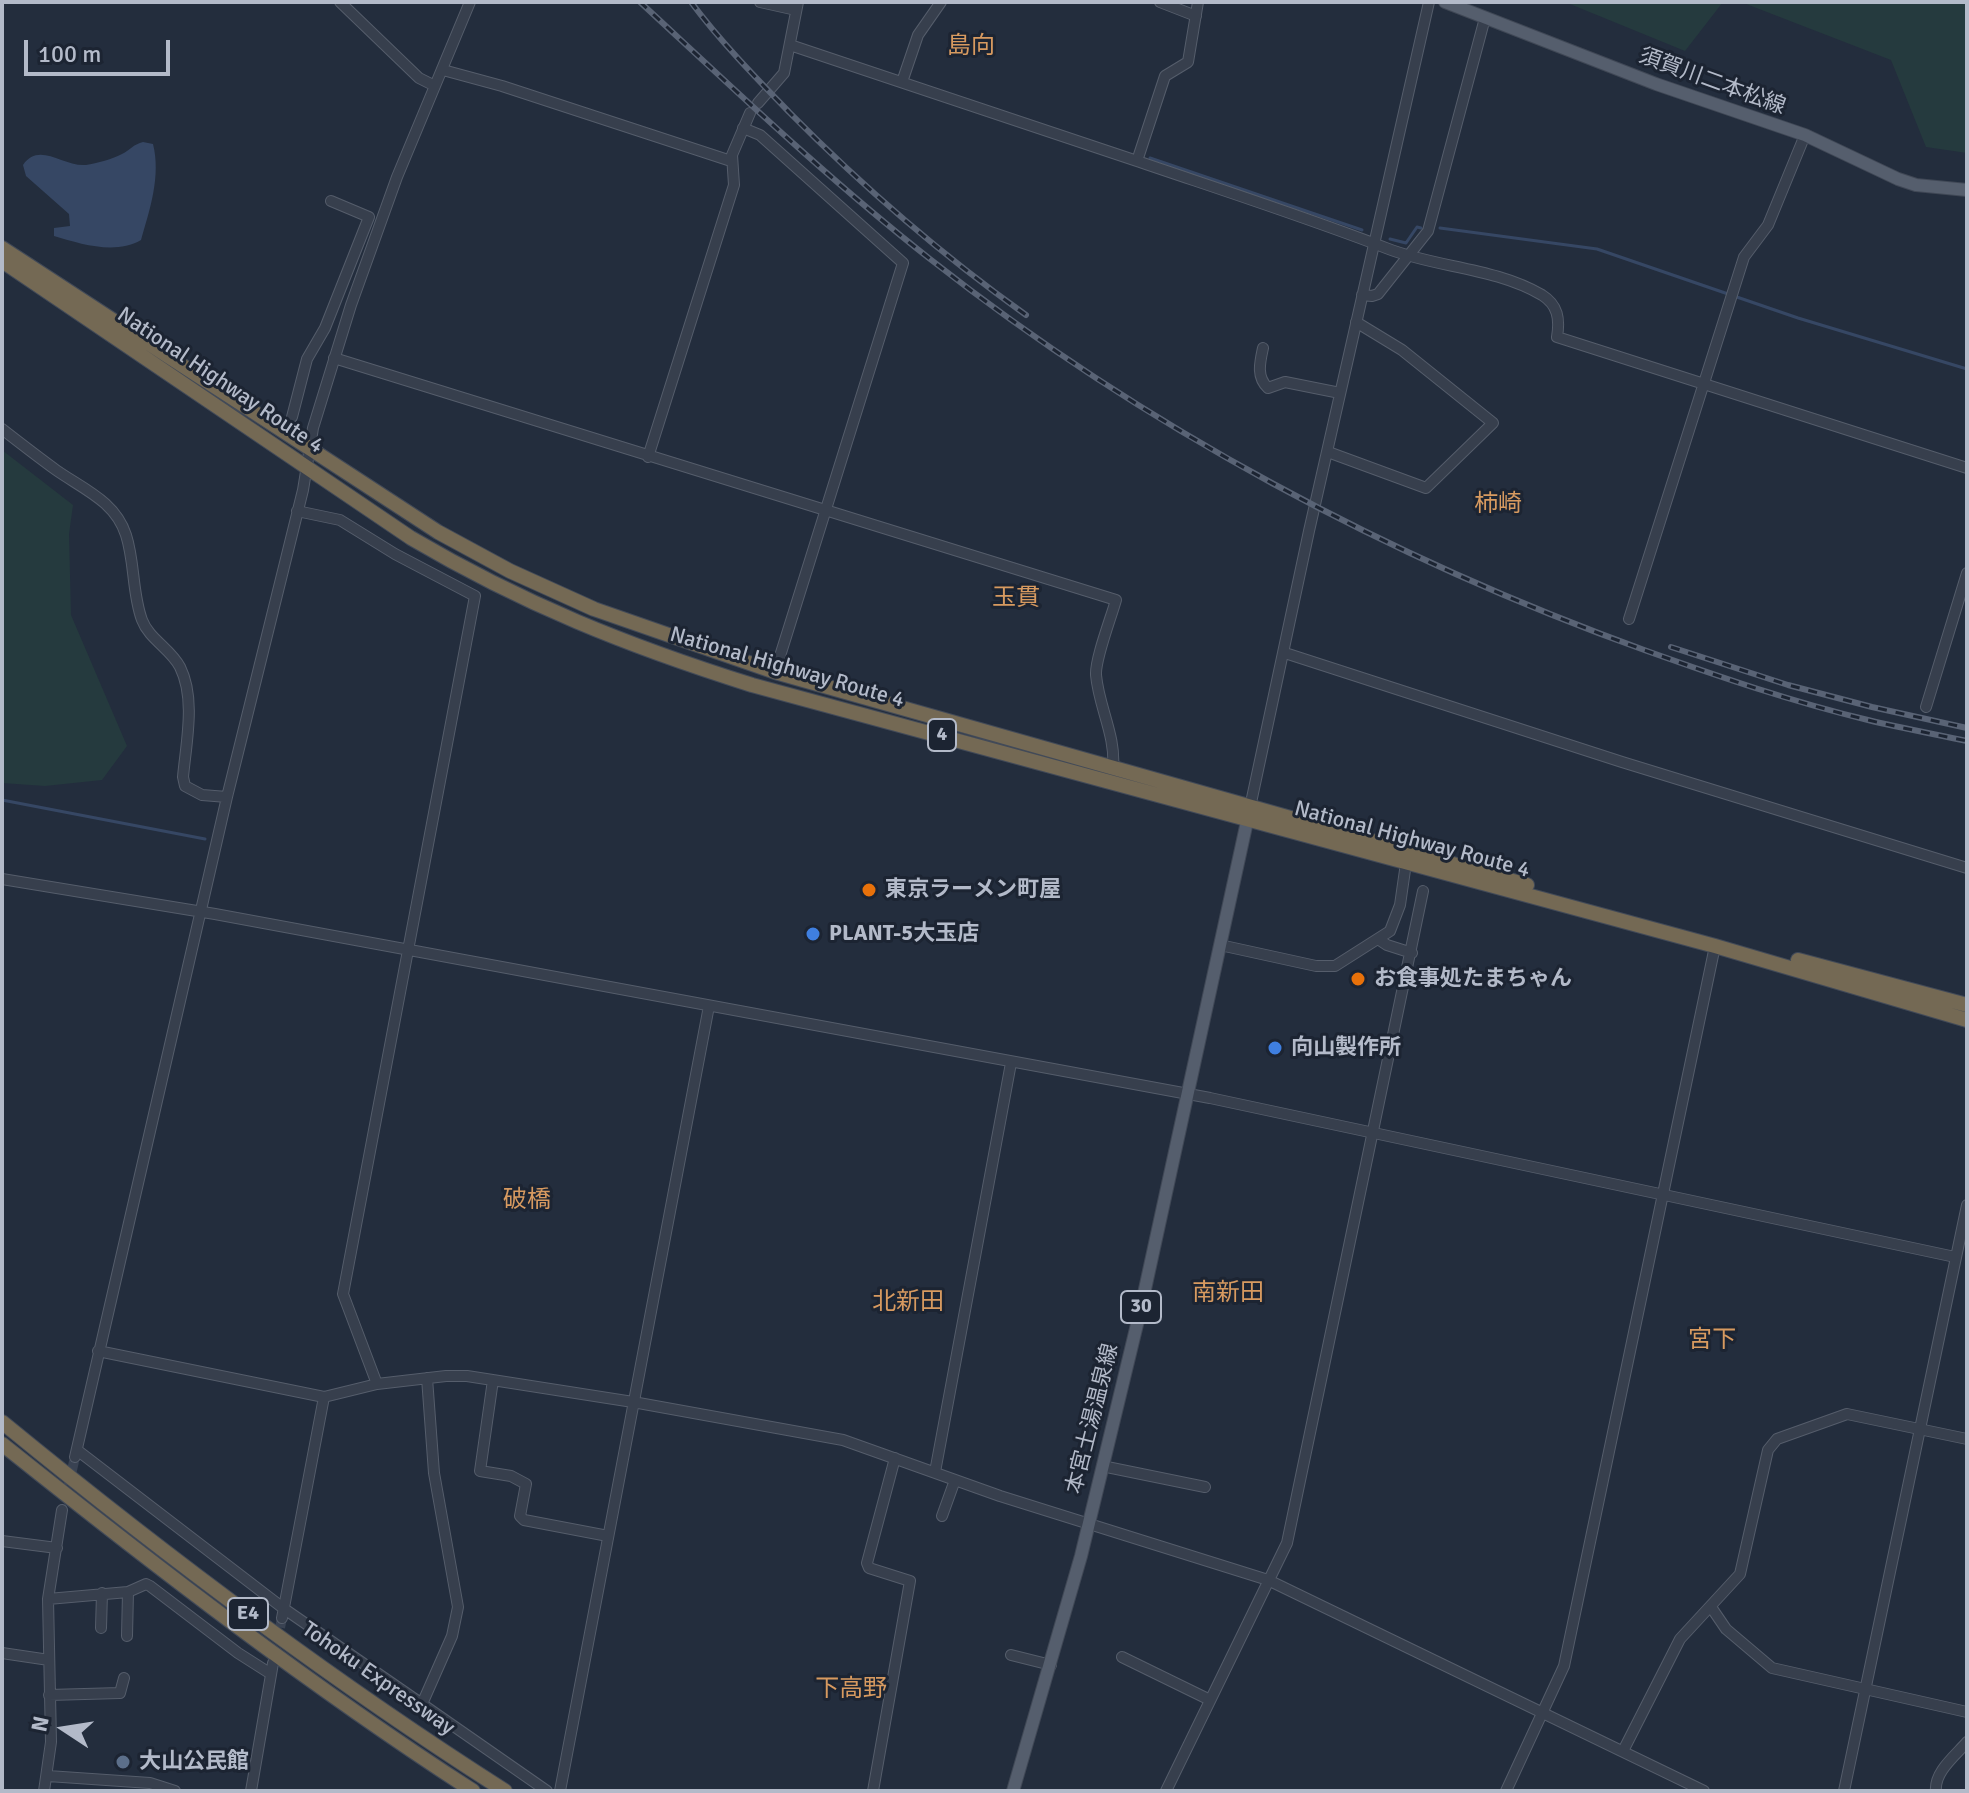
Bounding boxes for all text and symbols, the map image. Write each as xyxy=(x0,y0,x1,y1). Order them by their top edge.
scale bar xyxy=(28,24,174,74)
district label: 島向 xyxy=(947,33,995,61)
text: 100 m xyxy=(38,39,101,69)
street label: 須賀川二本松線 xyxy=(1635,43,1789,121)
street label: National Highway Route 4 xyxy=(112,302,328,460)
district label: 柿崎 xyxy=(1474,491,1522,519)
district label: 玉貫 xyxy=(992,585,1040,613)
street label: National Highway Route 4 xyxy=(667,622,907,714)
road number: 4 xyxy=(928,719,956,751)
street label: National Highway Route 4 xyxy=(1291,796,1533,884)
place label: 東京ラーメン町屋 xyxy=(885,877,1061,903)
marker: 東京ラーメン町屋 xyxy=(860,881,878,899)
place label: PLANT-5大玉店 xyxy=(829,921,979,947)
marker: PLANT-5大玉店 xyxy=(804,925,822,943)
place label: お食事処たまちゃん xyxy=(1374,966,1572,992)
marker: お食事処たまちゃん xyxy=(1349,970,1367,988)
place label: 向山製作所 xyxy=(1291,1035,1401,1061)
marker: 向山製作所 xyxy=(1266,1039,1284,1057)
district label: 破橋 xyxy=(503,1187,551,1215)
district label: 南新田 xyxy=(1192,1280,1264,1308)
district label: 北新田 xyxy=(872,1289,944,1317)
road number: 30 xyxy=(1121,1291,1161,1323)
district label: 宮下 xyxy=(1688,1327,1736,1355)
street label: 本宮土湯温泉線 xyxy=(1062,1341,1124,1497)
road number: E4 xyxy=(228,1598,268,1630)
street label: Tohoku Expressway xyxy=(297,1616,459,1742)
district label: 下高野 xyxy=(815,1676,887,1704)
north arrow xyxy=(24,1689,104,1769)
text: N xyxy=(25,1714,55,1734)
place label: 大山公民館 xyxy=(139,1749,249,1775)
marker: 大山公民館 xyxy=(114,1753,132,1771)

